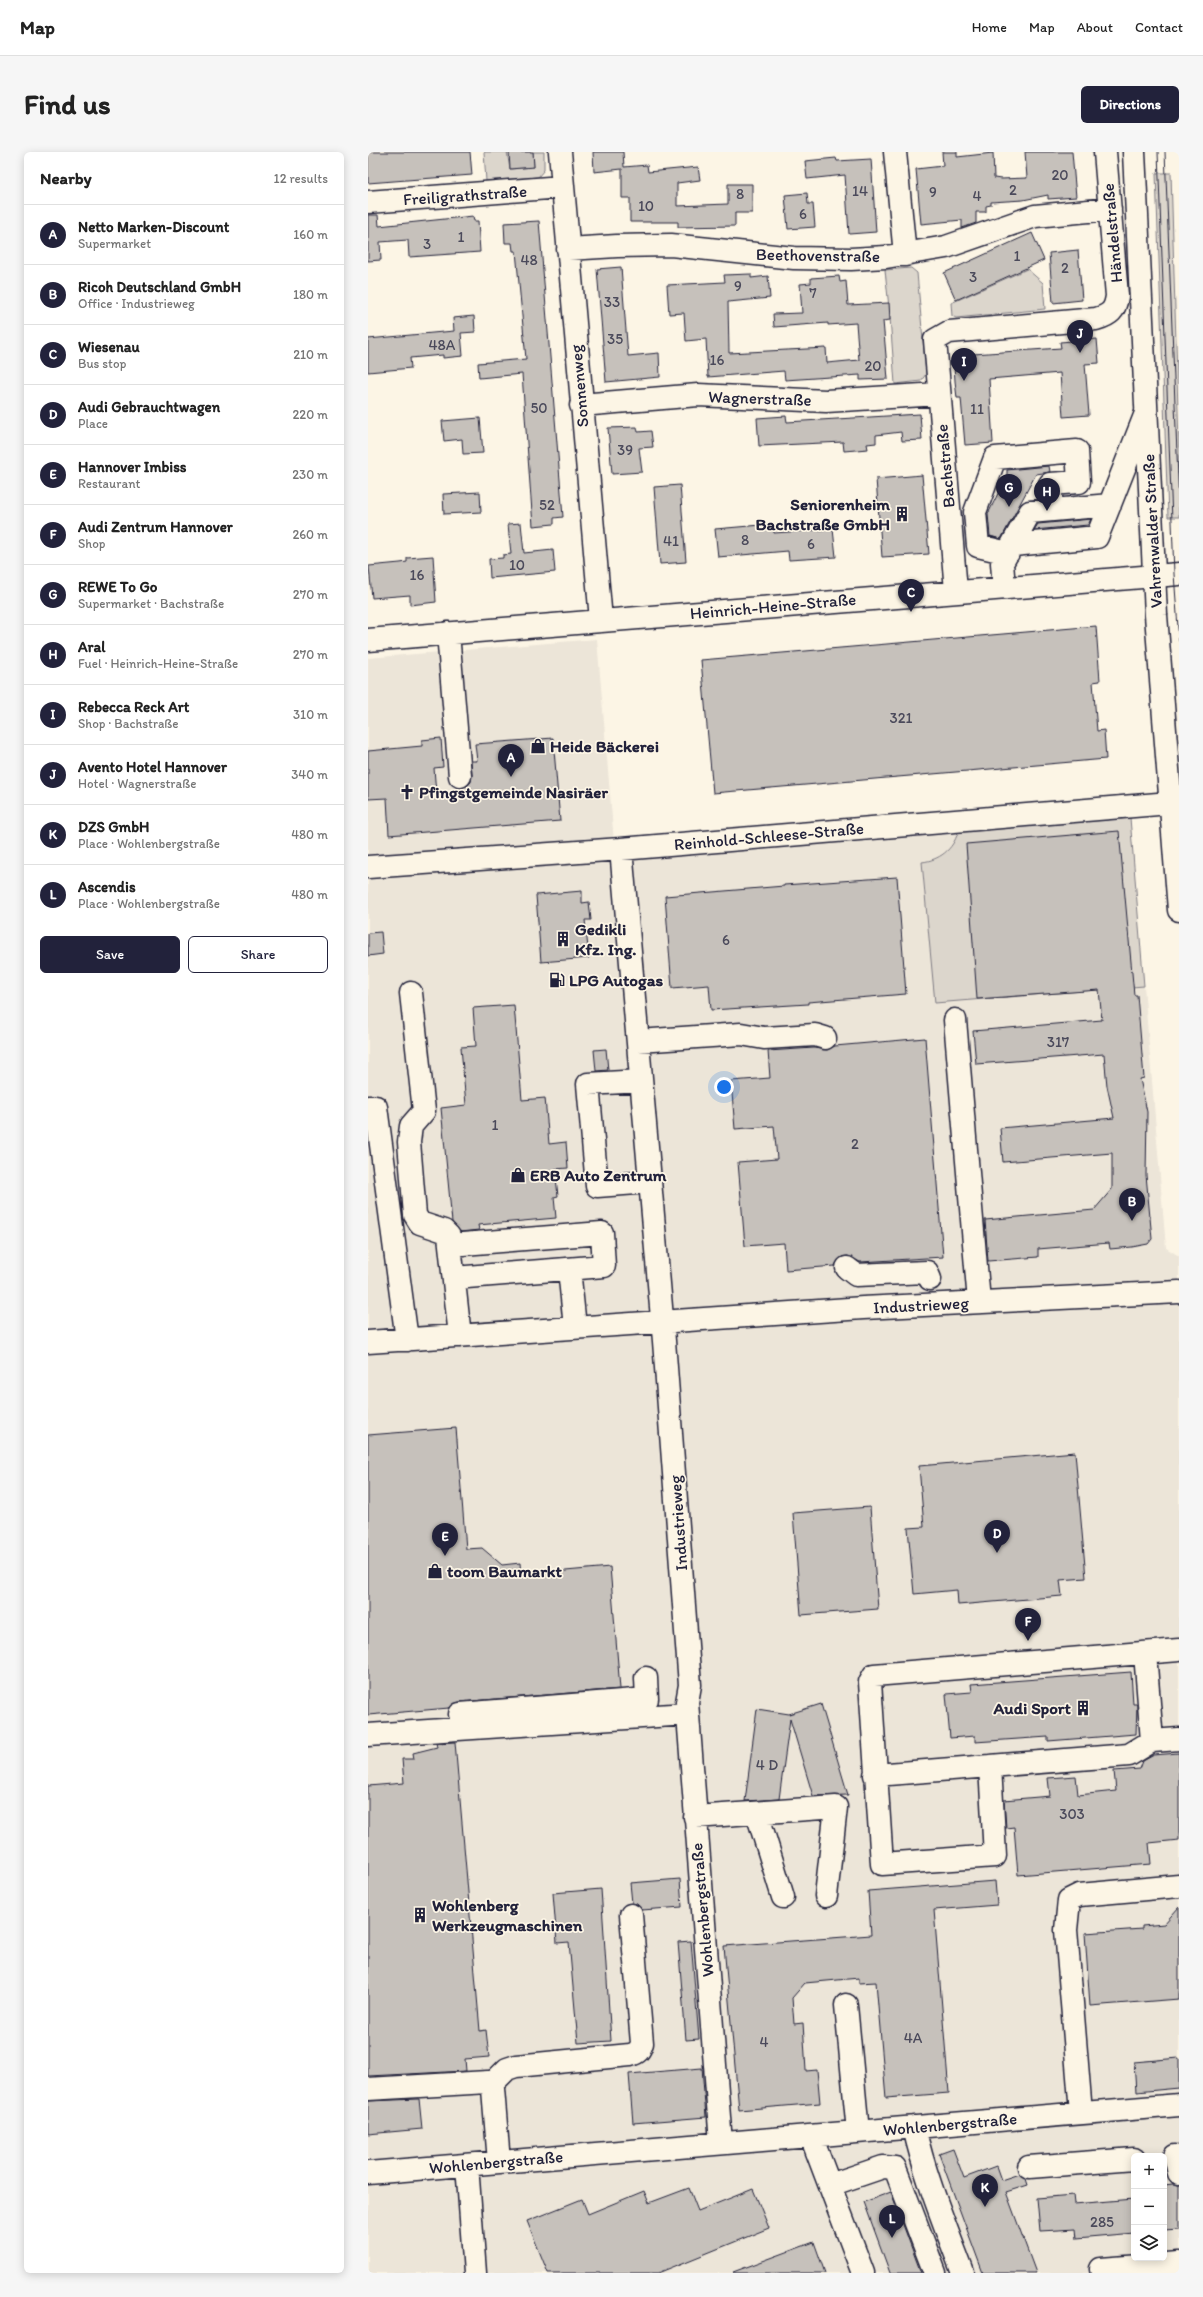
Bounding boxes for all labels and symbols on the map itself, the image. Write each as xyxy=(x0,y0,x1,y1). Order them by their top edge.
house number: 20 xyxy=(1051,166,1069,184)
street label: Freiligrathstraße xyxy=(402,181,528,209)
house number: 2 xyxy=(1009,181,1017,199)
house number: 14 xyxy=(852,182,868,200)
street label: Händelstraße xyxy=(1098,182,1126,284)
house number: 9 xyxy=(929,183,937,201)
house number: 8 xyxy=(736,185,744,203)
house number: 4 xyxy=(972,187,982,205)
house number: 10 xyxy=(638,197,654,215)
house number: 6 xyxy=(799,205,807,223)
house number: 1 xyxy=(458,228,465,246)
house number: 3 xyxy=(423,235,431,253)
street label: Beethovenstraße xyxy=(756,244,880,266)
house number: 1 xyxy=(1014,247,1021,265)
house number: 48 xyxy=(520,251,538,269)
house number: 2 xyxy=(1061,259,1069,277)
house number: 3 xyxy=(969,268,977,286)
house number: 9 xyxy=(734,277,742,295)
house number: 7 xyxy=(809,284,817,302)
house number: 33 xyxy=(604,293,620,311)
pin: J xyxy=(1067,320,1093,353)
house number: 35 xyxy=(607,330,623,348)
house number: 48A xyxy=(429,336,456,354)
street label: Sonnenweg xyxy=(565,343,593,428)
pin: I xyxy=(951,348,977,381)
house number: 16 xyxy=(710,351,725,369)
house number: 20 xyxy=(864,357,882,375)
street label: Wagnerstraße xyxy=(708,386,812,410)
house number: 50 xyxy=(530,399,548,417)
house number: 11 xyxy=(970,400,984,418)
street label: Bachstraße xyxy=(931,423,959,509)
house number: 39 xyxy=(617,441,633,459)
street label: Vahrenwalder Straße xyxy=(1138,453,1166,609)
pin: G xyxy=(996,474,1022,507)
pin: H xyxy=(1034,478,1060,511)
place label: Seniorenheim Bachstraße GmbH xyxy=(756,494,890,534)
house number: 52 xyxy=(539,496,555,514)
building icon: Seniorenheim Bachstraße GmbH xyxy=(893,505,911,523)
house number: 8 xyxy=(741,531,749,549)
house number: 41 xyxy=(663,532,679,550)
house number: 6 xyxy=(807,535,815,553)
house number: 10 xyxy=(509,556,525,574)
house number: 16 xyxy=(410,566,425,584)
pin: C xyxy=(898,579,924,612)
street label: Heinrich-Heine-Straße xyxy=(689,589,857,623)
house number: 321 xyxy=(889,709,913,727)
place label: Heide Bäckerei xyxy=(550,736,659,756)
shop icon: Heide Bäckerei xyxy=(529,737,547,755)
pin: A xyxy=(498,744,524,777)
place label: Pfingstgemeinde Nasiräer xyxy=(419,782,608,803)
church icon: Pfingstgemeinde Nasiräer xyxy=(398,783,416,801)
street label: Reinhold-Schleese-Straße xyxy=(673,818,865,854)
place label: Gedikli Kfz. Ing. xyxy=(575,919,637,960)
building icon: Gedikli Kfz. Ing. xyxy=(554,930,572,948)
house number: 6 xyxy=(722,931,730,949)
place label: LPG Autogas xyxy=(569,970,663,991)
fuel station icon: LPG Autogas xyxy=(548,971,566,989)
house number: 317 xyxy=(1047,1033,1070,1051)
your location xyxy=(714,1077,734,1097)
house number: 1 xyxy=(492,1116,499,1134)
house number: 2 xyxy=(851,1135,859,1153)
place label: ERB Auto Zentrum xyxy=(530,1165,667,1185)
shop icon: ERB Auto Zentrum xyxy=(509,1166,527,1184)
pin: B xyxy=(1119,1188,1145,1221)
street label: Industrieweg xyxy=(873,1292,970,1317)
street label: Industrieweg xyxy=(665,1474,691,1572)
pin: D xyxy=(984,1520,1010,1553)
pin: E xyxy=(432,1523,458,1556)
place label: toom Baumarkt xyxy=(447,1561,563,1581)
shop icon: toom Baumarkt xyxy=(426,1562,444,1580)
pin: F xyxy=(1015,1608,1041,1641)
place label: Audi Sport xyxy=(993,1698,1072,1719)
building icon: Audi Sport xyxy=(1074,1699,1092,1717)
house number: 4 D xyxy=(756,1756,778,1774)
house number: 303 xyxy=(1059,1805,1085,1823)
street label: Wohlenbergstraße xyxy=(686,1842,718,1978)
place label: Wohlenberg Werkzeugmaschinen xyxy=(432,1895,583,1936)
building icon: Wohlenberg Werkzeugmaschinen xyxy=(411,1906,429,1924)
house number: 4A xyxy=(904,2029,923,2047)
house number: 4 xyxy=(759,2033,769,2051)
street label: Wohlenbergstraße xyxy=(882,2108,1018,2140)
street label: Wohlenbergstraße xyxy=(428,2146,564,2178)
pin: K xyxy=(972,2174,998,2207)
pin: L xyxy=(879,2205,905,2238)
house number: 285 xyxy=(1090,2213,1114,2231)

